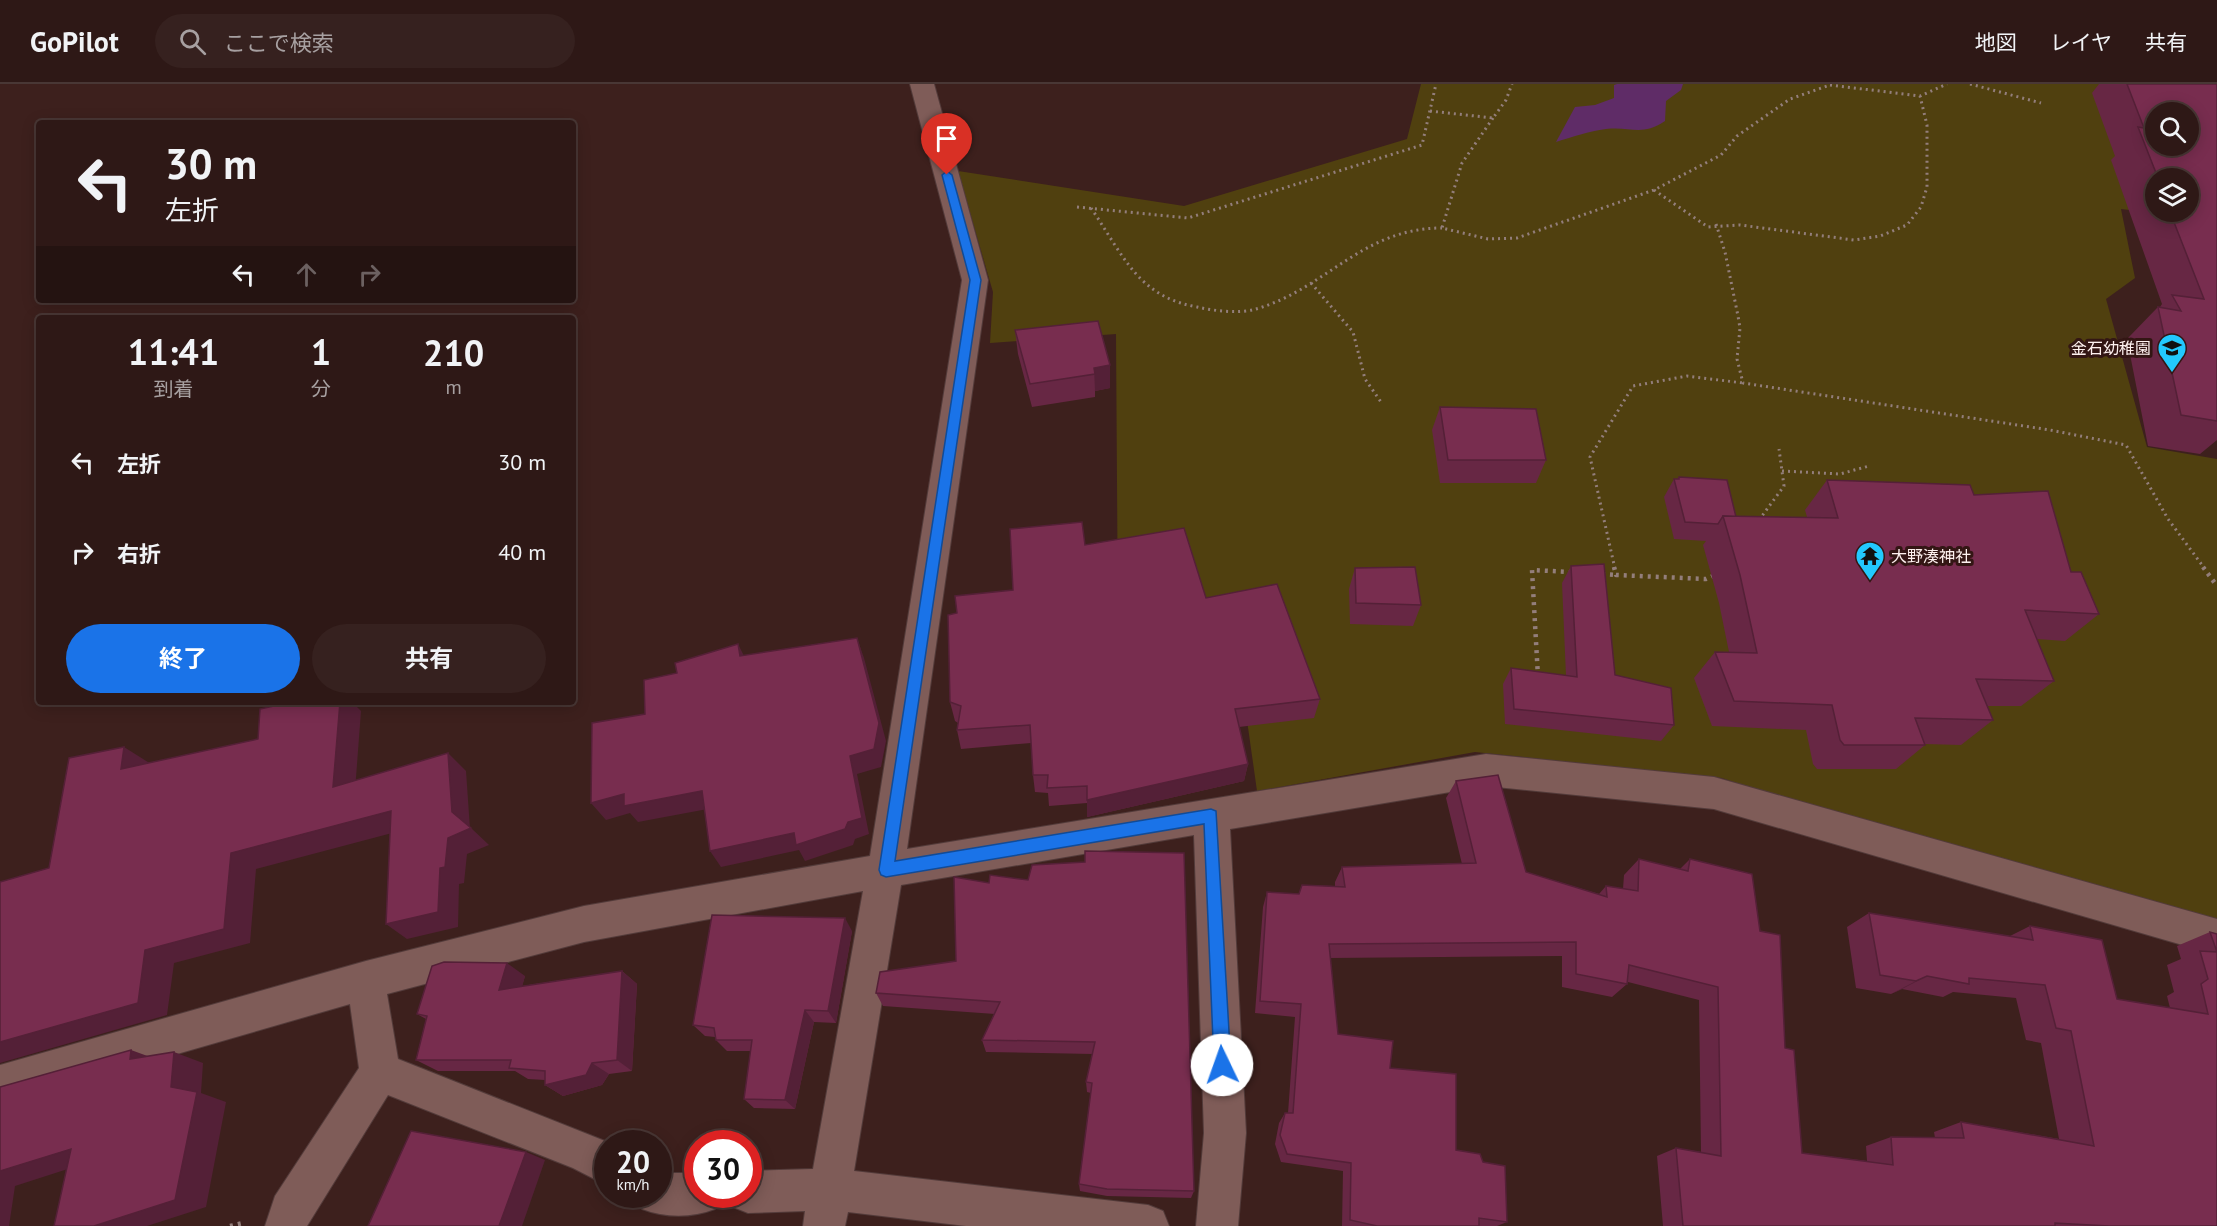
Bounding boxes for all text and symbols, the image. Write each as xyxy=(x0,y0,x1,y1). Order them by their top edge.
search box xyxy=(155,14,575,68)
text: GoPilot xyxy=(30,23,119,60)
icon: search xyxy=(176,25,209,58)
text: ここで検索 xyxy=(224,29,334,57)
text: 地図 xyxy=(1975,29,2017,56)
text: レイヤ xyxy=(2050,29,2112,56)
text: 共有 xyxy=(2145,29,2187,56)
map controls xyxy=(2145,102,2199,222)
button: search xyxy=(2145,102,2199,156)
pin xyxy=(921,113,972,175)
icon: arrive xyxy=(930,122,963,155)
text: 30 m xyxy=(165,136,257,191)
icon: left xyxy=(66,144,144,222)
button: layers xyxy=(2145,168,2199,222)
text: 左折 xyxy=(165,193,219,227)
icon: left xyxy=(227,258,260,291)
icon: ahead xyxy=(290,258,323,291)
icon: right xyxy=(353,258,386,291)
text: 11:41 xyxy=(128,328,219,375)
text: 1 xyxy=(311,328,331,375)
text: 210 xyxy=(423,329,484,376)
school or university icon: 金石幼稚園 xyxy=(2156,332,2188,374)
place label: 金石幼稚園 xyxy=(2071,338,2151,358)
text: m xyxy=(445,374,462,400)
text: 到着 xyxy=(153,376,193,402)
text: 分 xyxy=(311,376,331,402)
icon: left xyxy=(66,446,99,479)
text: 30 m xyxy=(498,448,546,476)
text: 左折 xyxy=(117,450,161,478)
icon: right xyxy=(66,536,99,569)
text: 40 m xyxy=(498,538,546,566)
text: 右折 xyxy=(117,540,161,568)
temple icon: 大野湊神社 xyxy=(1854,540,1886,582)
place label: 大野湊神社 xyxy=(1891,546,1971,566)
button: 終了 xyxy=(66,624,300,693)
button: 共有 xyxy=(312,624,546,693)
position arrow xyxy=(1190,1033,1254,1097)
speed limit sign: 30 xyxy=(684,1130,762,1208)
text: 20 xyxy=(616,1142,650,1181)
text: km/h xyxy=(617,1175,649,1194)

